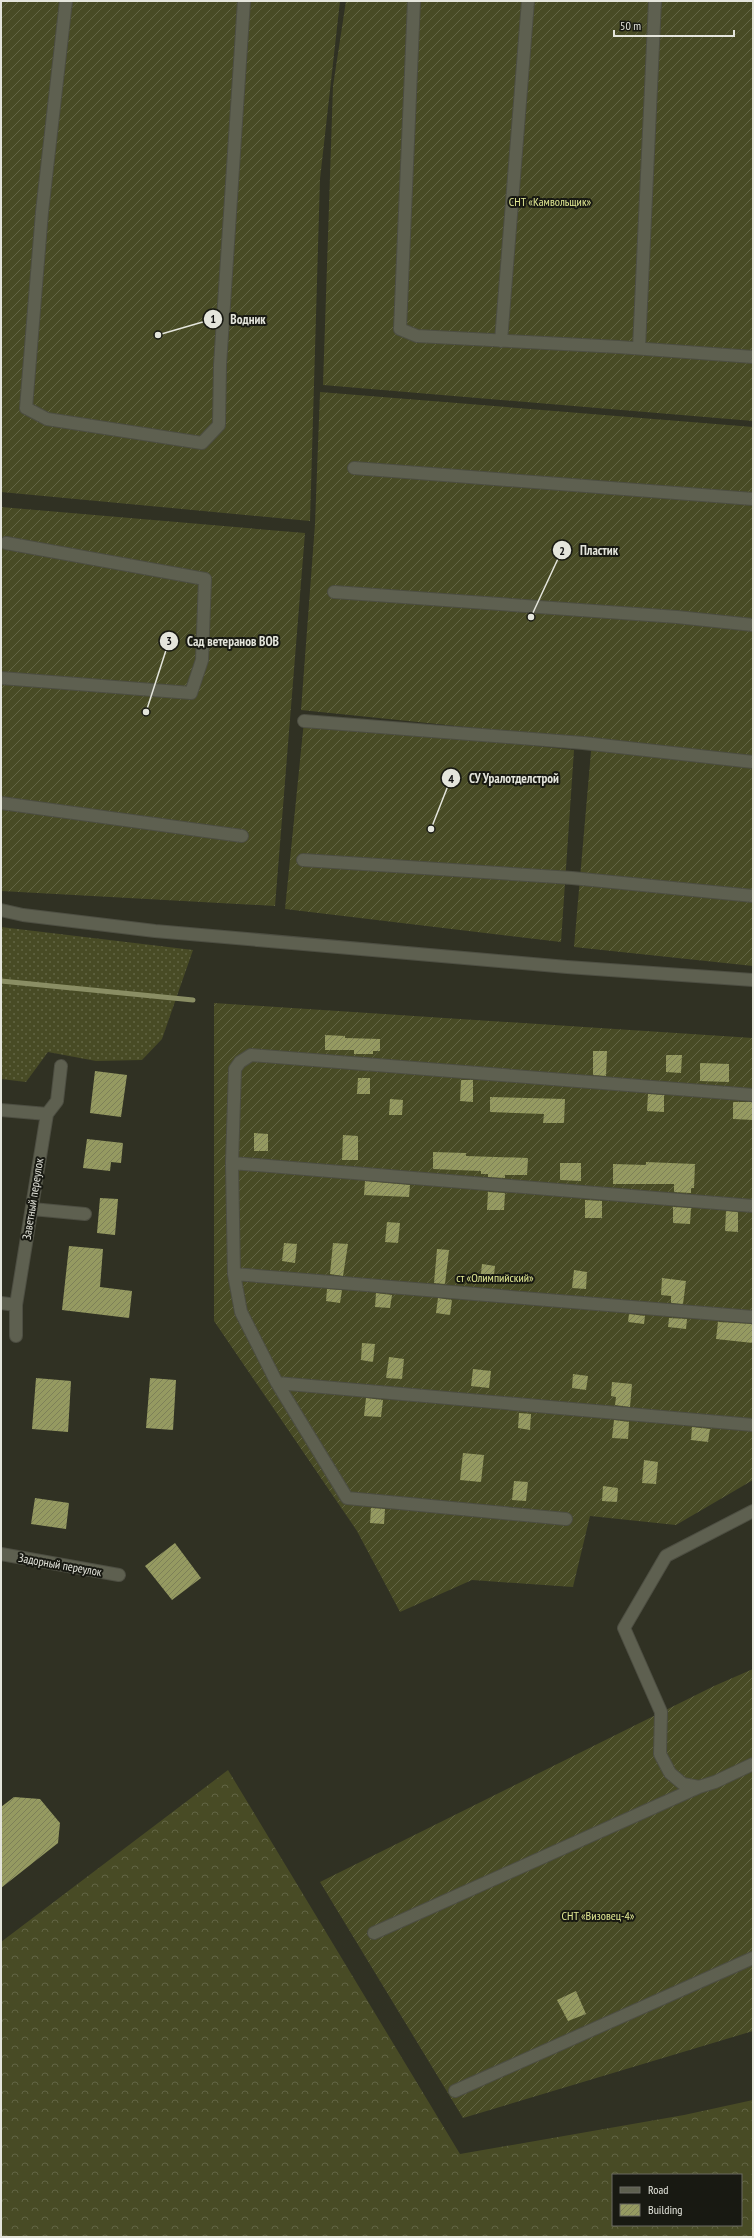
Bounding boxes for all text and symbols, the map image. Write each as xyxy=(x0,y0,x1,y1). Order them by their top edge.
scale bar xyxy=(614,12,734,38)
text: 50 m xyxy=(620,18,641,33)
park label: СНТ «Камвольщик» xyxy=(509,194,592,209)
callout: Водник xyxy=(203,307,274,332)
text: 1 xyxy=(210,311,216,326)
text: Водник xyxy=(230,311,266,328)
callout: Пластик xyxy=(552,538,626,563)
text: Пластик xyxy=(580,542,619,559)
text: 2 xyxy=(559,543,565,558)
callout: Сад ветеранов ВОВ xyxy=(159,629,287,654)
text: 3 xyxy=(166,633,172,648)
text: Сад ветеранов ВОВ xyxy=(187,633,279,650)
callout: СУ Уралотделстрой xyxy=(441,766,567,791)
text: СУ Уралотделстрой xyxy=(469,770,559,787)
text: 4 xyxy=(448,771,454,786)
street label: Заветный переулок xyxy=(19,1157,46,1241)
park label: ст «Олимпийский» xyxy=(456,1270,534,1285)
street label: Задорный переулок xyxy=(17,1550,103,1579)
park label: СНТ «Визовец-4» xyxy=(561,1908,635,1923)
legend xyxy=(612,2174,742,2226)
text: Road xyxy=(648,2182,668,2197)
text: Building xyxy=(648,2202,683,2217)

